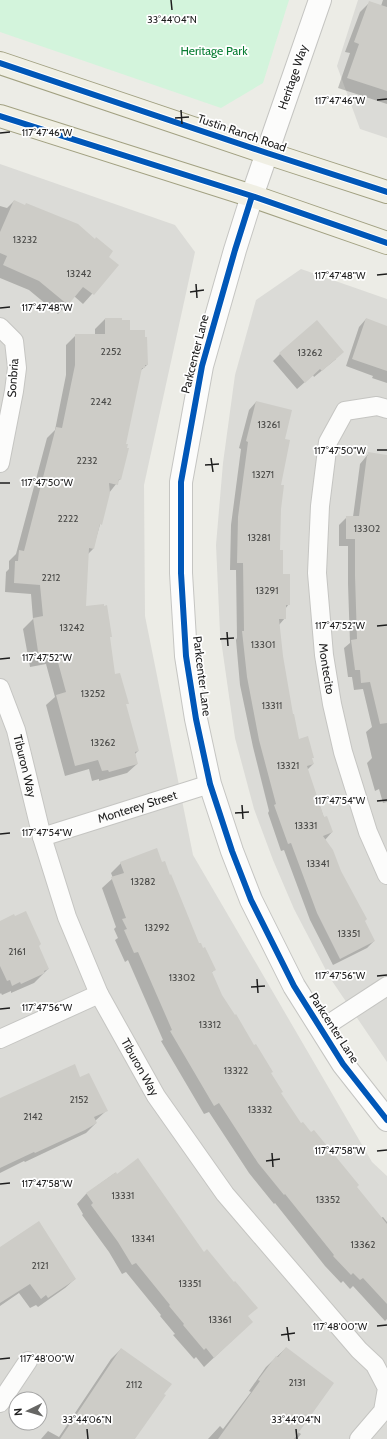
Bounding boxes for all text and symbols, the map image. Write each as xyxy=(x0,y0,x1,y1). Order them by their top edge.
text: 33°44'04"N xyxy=(147,13,197,26)
street label: Heritage Way xyxy=(274,42,311,111)
park label: Heritage Park xyxy=(180,43,248,58)
text: 117°47'46"W xyxy=(315,94,366,107)
street label: Tustin Ranch Road xyxy=(196,110,289,155)
text: 117°47'46"W xyxy=(22,126,73,139)
house number: 13232 xyxy=(13,233,37,246)
house number: 13242 xyxy=(67,267,91,280)
text: 117°47'48"W xyxy=(314,269,366,282)
text: 117°47'48"W xyxy=(21,301,73,314)
street label: Parkcenter Lane xyxy=(177,313,212,395)
house number: 2252 xyxy=(100,345,122,358)
house number: 13262 xyxy=(298,346,322,359)
street label: Sonbria xyxy=(4,358,21,398)
house number: 2242 xyxy=(90,395,112,408)
house number: 13261 xyxy=(258,418,280,431)
text: 117°47'50"W xyxy=(314,444,366,457)
house number: 2232 xyxy=(76,454,98,467)
house number: 13271 xyxy=(252,468,274,481)
text: 117°47'50"W xyxy=(21,476,73,489)
house number: 2222 xyxy=(58,512,78,525)
house number: 13302 xyxy=(354,522,380,535)
house number: 13281 xyxy=(247,531,271,544)
house number: 2212 xyxy=(42,571,60,584)
house number: 13291 xyxy=(256,584,278,597)
text: 117°47'52"W xyxy=(315,619,366,632)
house number: 13242 xyxy=(60,621,84,634)
street label: Parkcenter Lane xyxy=(190,635,215,717)
house number: 13301 xyxy=(251,638,275,651)
street label: Montecito xyxy=(316,643,338,696)
text: 117°47'52"W xyxy=(22,651,73,664)
house number: 13252 xyxy=(81,687,105,700)
house number: 13311 xyxy=(262,699,282,712)
street label: Tiburon Way xyxy=(10,733,40,799)
house number: 13262 xyxy=(91,736,115,749)
house number: 13321 xyxy=(277,759,299,772)
street label: Monterey Street xyxy=(96,787,179,826)
text: 117°47'54"W xyxy=(315,794,366,807)
house number: 13331 xyxy=(295,819,317,832)
text: 117°47'54"W xyxy=(22,826,73,839)
house number: 13341 xyxy=(306,857,330,870)
house number: 13282 xyxy=(130,875,156,888)
house number: 13292 xyxy=(145,921,169,934)
house number: 13351 xyxy=(338,927,360,940)
house number: 2161 xyxy=(8,945,26,958)
text: 117°47'56"W xyxy=(315,969,366,982)
house number: 13302 xyxy=(169,971,195,984)
street label: Parkcenter Lane xyxy=(306,990,363,1066)
text: 117°47'56"W xyxy=(22,1001,73,1014)
house number: 13312 xyxy=(199,1018,221,1031)
street label: Tiburon Way xyxy=(118,1035,162,1098)
house number: 13322 xyxy=(224,1064,248,1077)
house number: 2152 xyxy=(69,1093,89,1106)
house number: 13332 xyxy=(248,1103,272,1116)
house number: 2142 xyxy=(23,1110,43,1123)
text: 117°47'58"W xyxy=(315,1144,366,1157)
text: 117°47'58"W xyxy=(22,1177,73,1190)
house number: 13331 xyxy=(112,1189,134,1202)
house number: 13352 xyxy=(316,1193,340,1206)
house number: 13341 xyxy=(131,1232,155,1245)
house number: 13362 xyxy=(350,1238,376,1251)
house number: 2121 xyxy=(31,1259,49,1272)
house number: 13351 xyxy=(179,1277,201,1290)
house number: 13361 xyxy=(209,1313,231,1326)
text: 117°48'00"W xyxy=(313,1320,368,1333)
text: 117°48'00"W xyxy=(20,1352,75,1365)
house number: 2131 xyxy=(288,1376,306,1389)
house number: 2112 xyxy=(125,1378,143,1391)
north arrow xyxy=(8,1391,48,1431)
text: N xyxy=(11,1407,25,1416)
text: 33°44'06"N xyxy=(62,1413,112,1426)
text: 33°44'04"N xyxy=(271,1413,321,1426)

